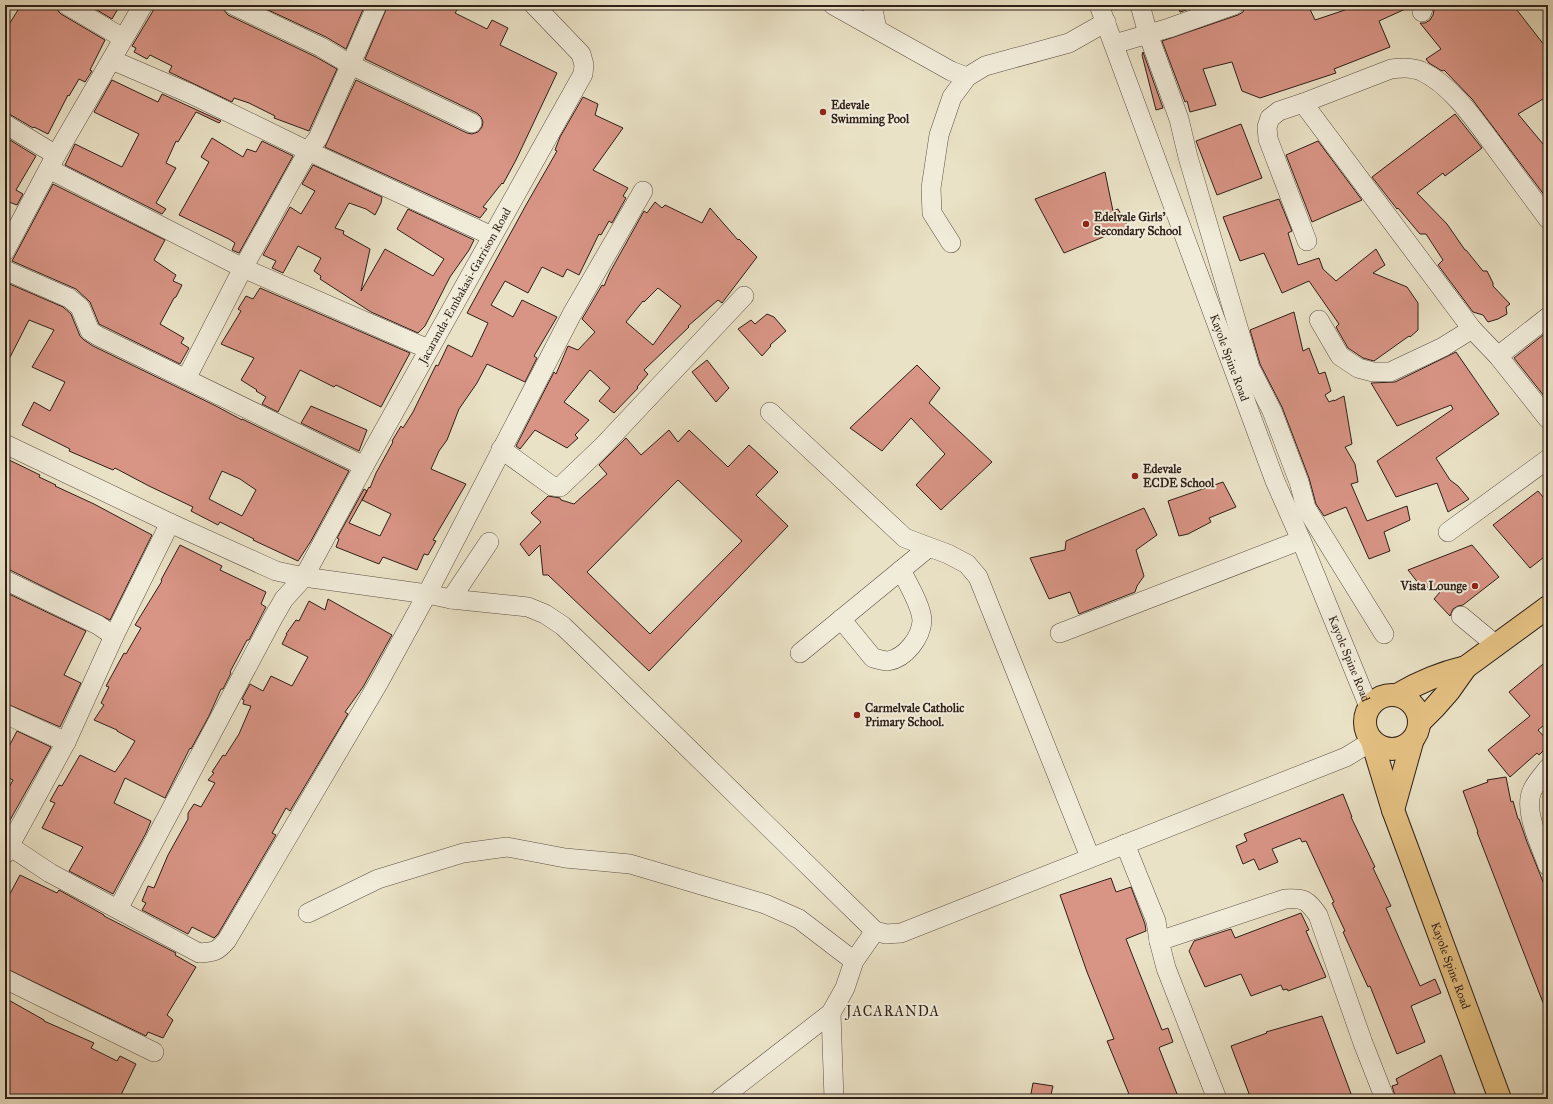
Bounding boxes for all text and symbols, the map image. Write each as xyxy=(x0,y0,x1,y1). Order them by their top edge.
place label: Edevale Swimming Pool xyxy=(831,98,910,127)
marker: Edevale Swimming Pool xyxy=(818,107,828,117)
street label: Jacaranda-Embakasi-Garrison Road xyxy=(415,205,514,368)
place label: Edelvale Girls' Secondary School xyxy=(1094,210,1182,239)
marker: Edelvale Girls' Secondary School xyxy=(1081,219,1091,229)
street label: Kayole Spine Road xyxy=(1207,312,1252,403)
place label: Edevale ECDE School xyxy=(1143,462,1215,490)
marker: Edevale ECDE School xyxy=(1130,471,1140,481)
place label: Vista Lounge xyxy=(1400,579,1467,594)
marker: Vista Lounge xyxy=(1470,581,1480,591)
street label: Kayole Spine Road xyxy=(1325,613,1373,704)
place label: Carmelvale Catholic Primary School. xyxy=(865,701,964,730)
marker: Carmelvale Catholic Primary School. xyxy=(852,710,862,720)
street label: Kayole Spine Road xyxy=(1428,920,1473,1011)
district label: JACARANDA xyxy=(844,1003,940,1021)

